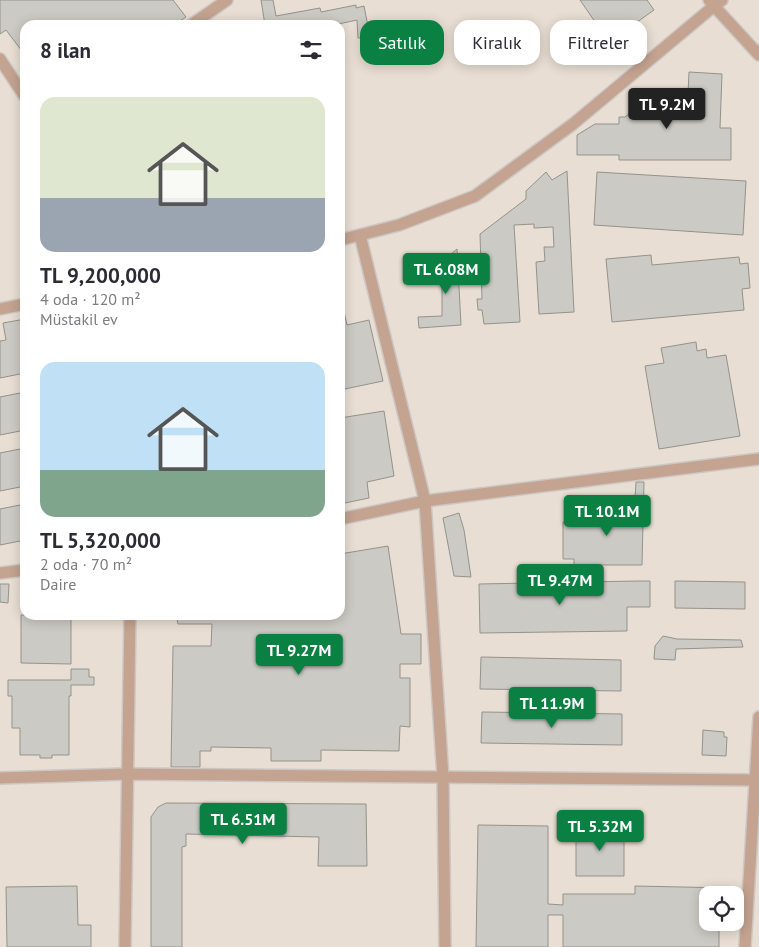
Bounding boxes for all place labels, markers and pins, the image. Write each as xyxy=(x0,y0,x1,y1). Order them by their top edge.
pin: TL 9.2M xyxy=(621,88,713,130)
pin: TL 6.08M xyxy=(394,252,498,295)
pin: TL 10.1M xyxy=(555,494,659,537)
pin: TL 9.47M xyxy=(508,564,612,606)
pin: TL 9.27M xyxy=(247,634,351,676)
pin: TL 11.9M xyxy=(500,686,604,729)
pin: TL 6.51M xyxy=(191,802,295,845)
pin: TL 5.32M xyxy=(548,810,652,852)

